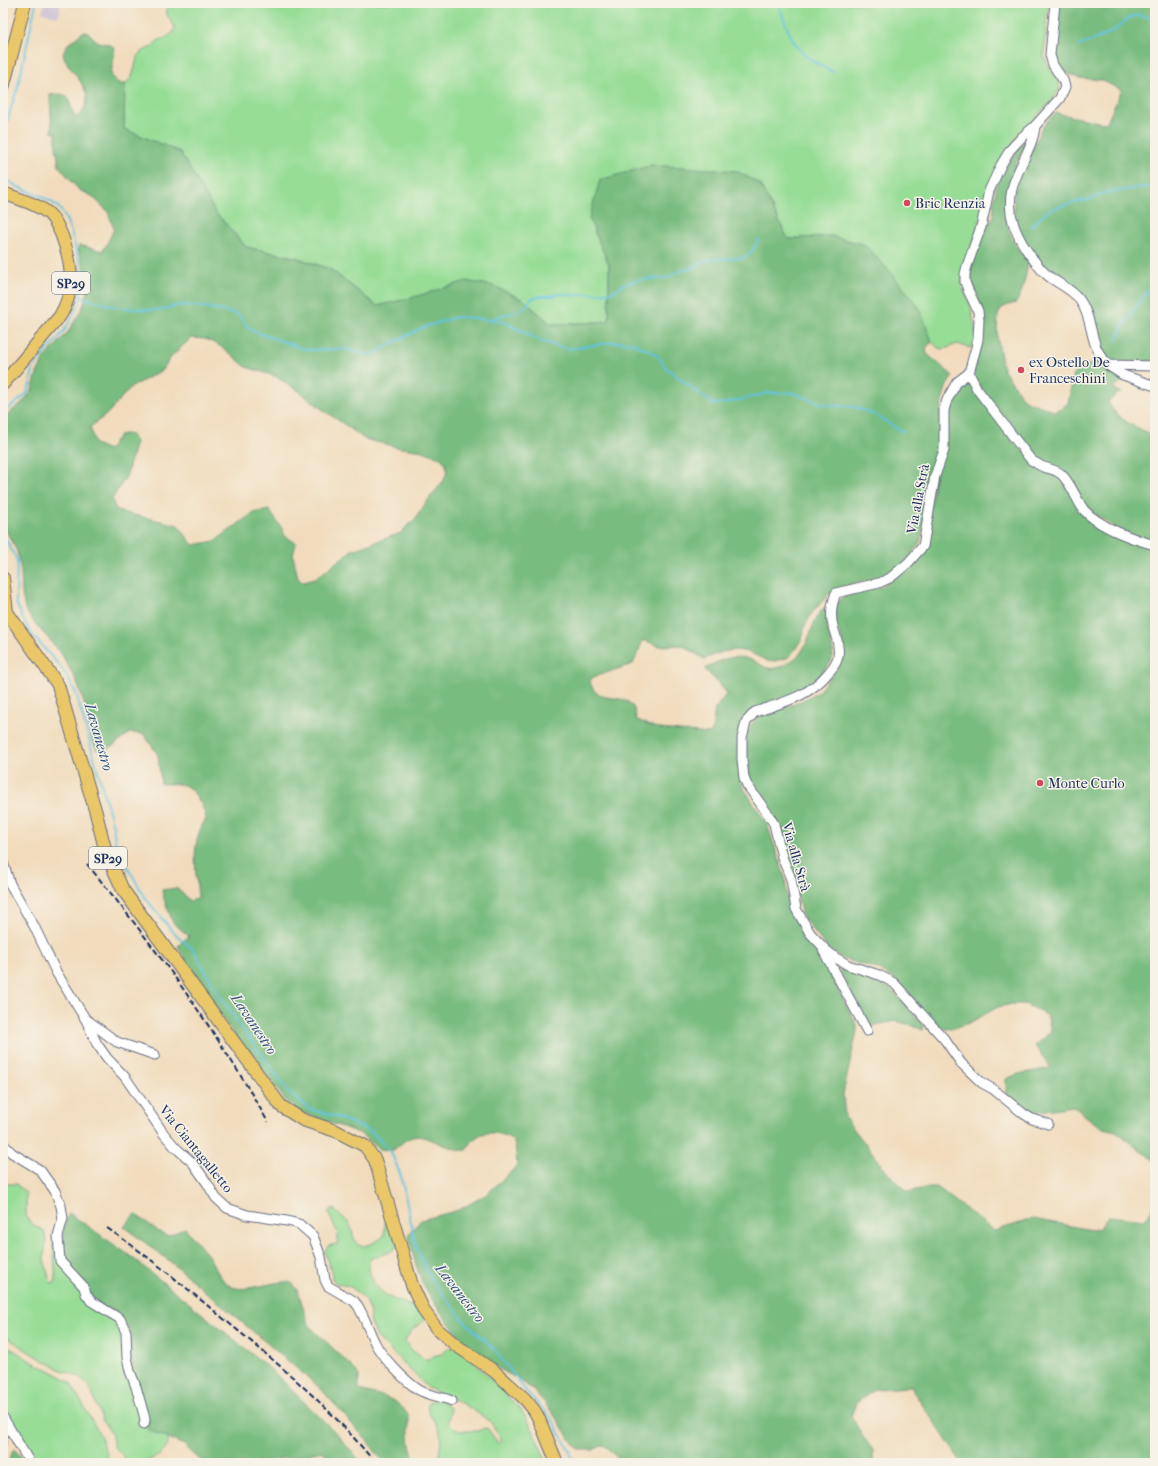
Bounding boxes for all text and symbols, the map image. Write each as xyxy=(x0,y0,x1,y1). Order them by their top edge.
place label: Bric Renzia xyxy=(915,195,986,212)
marker: Bric Renzia xyxy=(902,198,912,208)
road number: SP29 xyxy=(52,272,90,294)
place label: ex Ostello De Franceschini xyxy=(1029,354,1110,387)
marker: ex Ostello De Franceschini xyxy=(1016,365,1026,375)
street label: Via alla Strà xyxy=(903,462,933,536)
water label: Lavanestro xyxy=(80,700,117,773)
place label: Monte Curlo xyxy=(1048,775,1125,792)
marker: Monte Curlo xyxy=(1035,778,1045,788)
street label: Via alla Strà xyxy=(778,820,814,894)
road number: SP29 xyxy=(89,847,127,869)
water label: Lavanestro xyxy=(226,989,281,1058)
street label: Via Ciantagalletto xyxy=(155,1101,237,1196)
water label: Lavanestro xyxy=(431,1259,489,1326)

